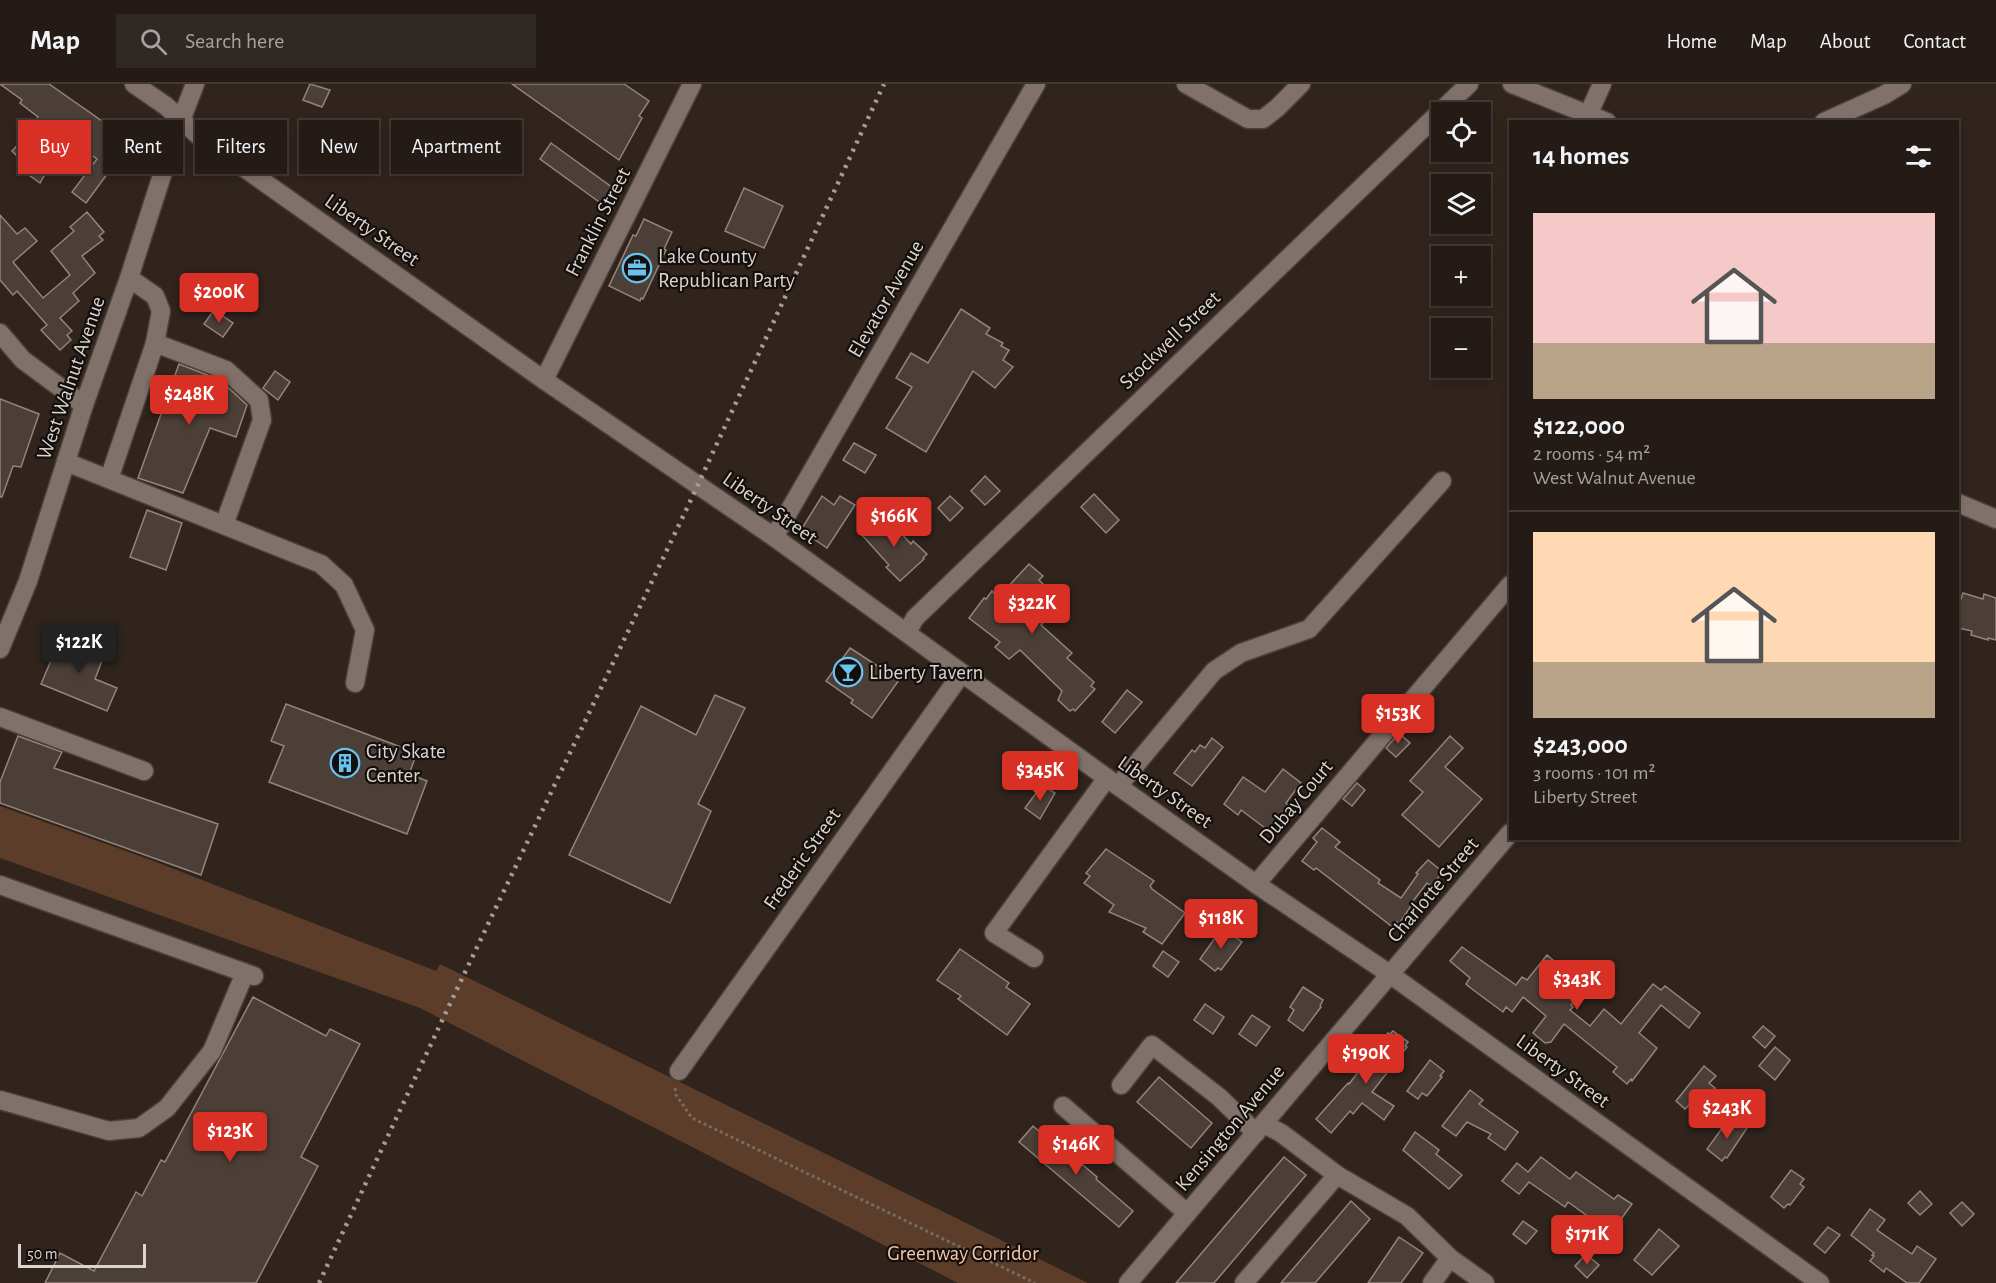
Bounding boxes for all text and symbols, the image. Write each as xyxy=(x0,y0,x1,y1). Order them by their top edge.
search box xyxy=(116,14,536,68)
icon: search xyxy=(137,25,170,58)
text: Map xyxy=(30,27,80,55)
text: Search here xyxy=(185,30,284,52)
text: Home xyxy=(1666,31,1717,52)
text: Map xyxy=(1750,31,1787,52)
text: About xyxy=(1820,31,1870,52)
text: Contact xyxy=(1903,31,1966,52)
map controls xyxy=(1431,102,1491,378)
button: locate xyxy=(1431,102,1491,162)
chip: Buy xyxy=(18,120,91,174)
chip: Rent xyxy=(103,120,183,174)
chip: Filters xyxy=(195,120,287,174)
chip: New xyxy=(299,120,379,174)
chip: Apartment xyxy=(391,120,522,174)
icon: filters xyxy=(1902,140,1935,173)
text: 14 homes xyxy=(1533,143,1629,169)
street label: Franklin Street xyxy=(562,164,634,280)
button: layers xyxy=(1431,174,1491,234)
street label: Liberty Street xyxy=(321,190,423,270)
street label: Elevator Avenue xyxy=(844,237,928,361)
place label: Lake County Republican Party xyxy=(658,246,795,291)
button: + xyxy=(1431,246,1491,306)
office icon: Lake County Republican Party xyxy=(621,252,653,284)
icon: home xyxy=(1680,252,1788,360)
pin: $200K xyxy=(177,273,261,324)
text: $200K xyxy=(194,282,244,302)
street label: Stockwell Street xyxy=(1116,287,1225,393)
street label: West Walnut Avenue xyxy=(33,294,109,462)
button: − xyxy=(1431,318,1491,378)
pin: $248K xyxy=(147,375,231,426)
text: $248K xyxy=(164,384,214,404)
text: $122,000 xyxy=(1533,413,1625,439)
text: 2 rooms · 54 m² xyxy=(1533,444,1650,464)
street label: Liberty Street xyxy=(719,468,821,548)
text: West Walnut Avenue xyxy=(1533,468,1696,488)
pin: $166K xyxy=(852,497,936,548)
text: $166K xyxy=(870,506,918,526)
icon: home xyxy=(1680,571,1788,679)
pin: $322K xyxy=(990,584,1074,635)
text: $322K xyxy=(1008,593,1056,613)
pin: $122K xyxy=(37,623,121,674)
text: $122K xyxy=(56,632,102,652)
bar icon: Liberty Tavern xyxy=(832,656,864,688)
place label: Liberty Tavern xyxy=(869,662,983,683)
pin: $153K xyxy=(1356,694,1440,745)
text: $153K xyxy=(1375,703,1421,723)
text: $243,000 xyxy=(1533,732,1628,758)
place label: City Skate Center xyxy=(366,741,446,786)
building icon: City Skate Center xyxy=(329,747,361,779)
pin: $345K xyxy=(998,751,1082,802)
street label: Liberty Street xyxy=(1114,752,1216,832)
street label: Dubay Court xyxy=(1255,756,1337,848)
text: $345K xyxy=(1016,760,1064,780)
text: 3 rooms · 101 m² xyxy=(1533,763,1656,783)
text: Liberty Street xyxy=(1533,787,1637,807)
street label: Frederic Street xyxy=(759,804,845,913)
street label: Charlotte Street xyxy=(1383,833,1483,946)
pin: $118K xyxy=(1179,899,1263,950)
text: $118K xyxy=(1199,908,1243,928)
pin: $343K xyxy=(1535,960,1619,1011)
text: $343K xyxy=(1553,969,1601,989)
street label: Liberty Street xyxy=(1512,1030,1614,1112)
pin: $190K xyxy=(1324,1034,1408,1085)
text: $190K xyxy=(1342,1043,1390,1063)
street label: Kensington Avenue xyxy=(1171,1061,1289,1195)
pin: $243K xyxy=(1685,1089,1769,1140)
text: $243K xyxy=(1703,1098,1751,1118)
pin: $123K xyxy=(188,1112,272,1163)
text: $123K xyxy=(207,1121,253,1141)
pin: $146K xyxy=(1034,1125,1118,1176)
text: $146K xyxy=(1052,1134,1100,1154)
pin: $171K xyxy=(1545,1215,1629,1266)
text: $171K xyxy=(1565,1224,1609,1244)
scale bar xyxy=(18,1241,146,1268)
park label: Greenway Corridor xyxy=(887,1243,1039,1264)
text: 50 m xyxy=(27,1246,58,1262)

